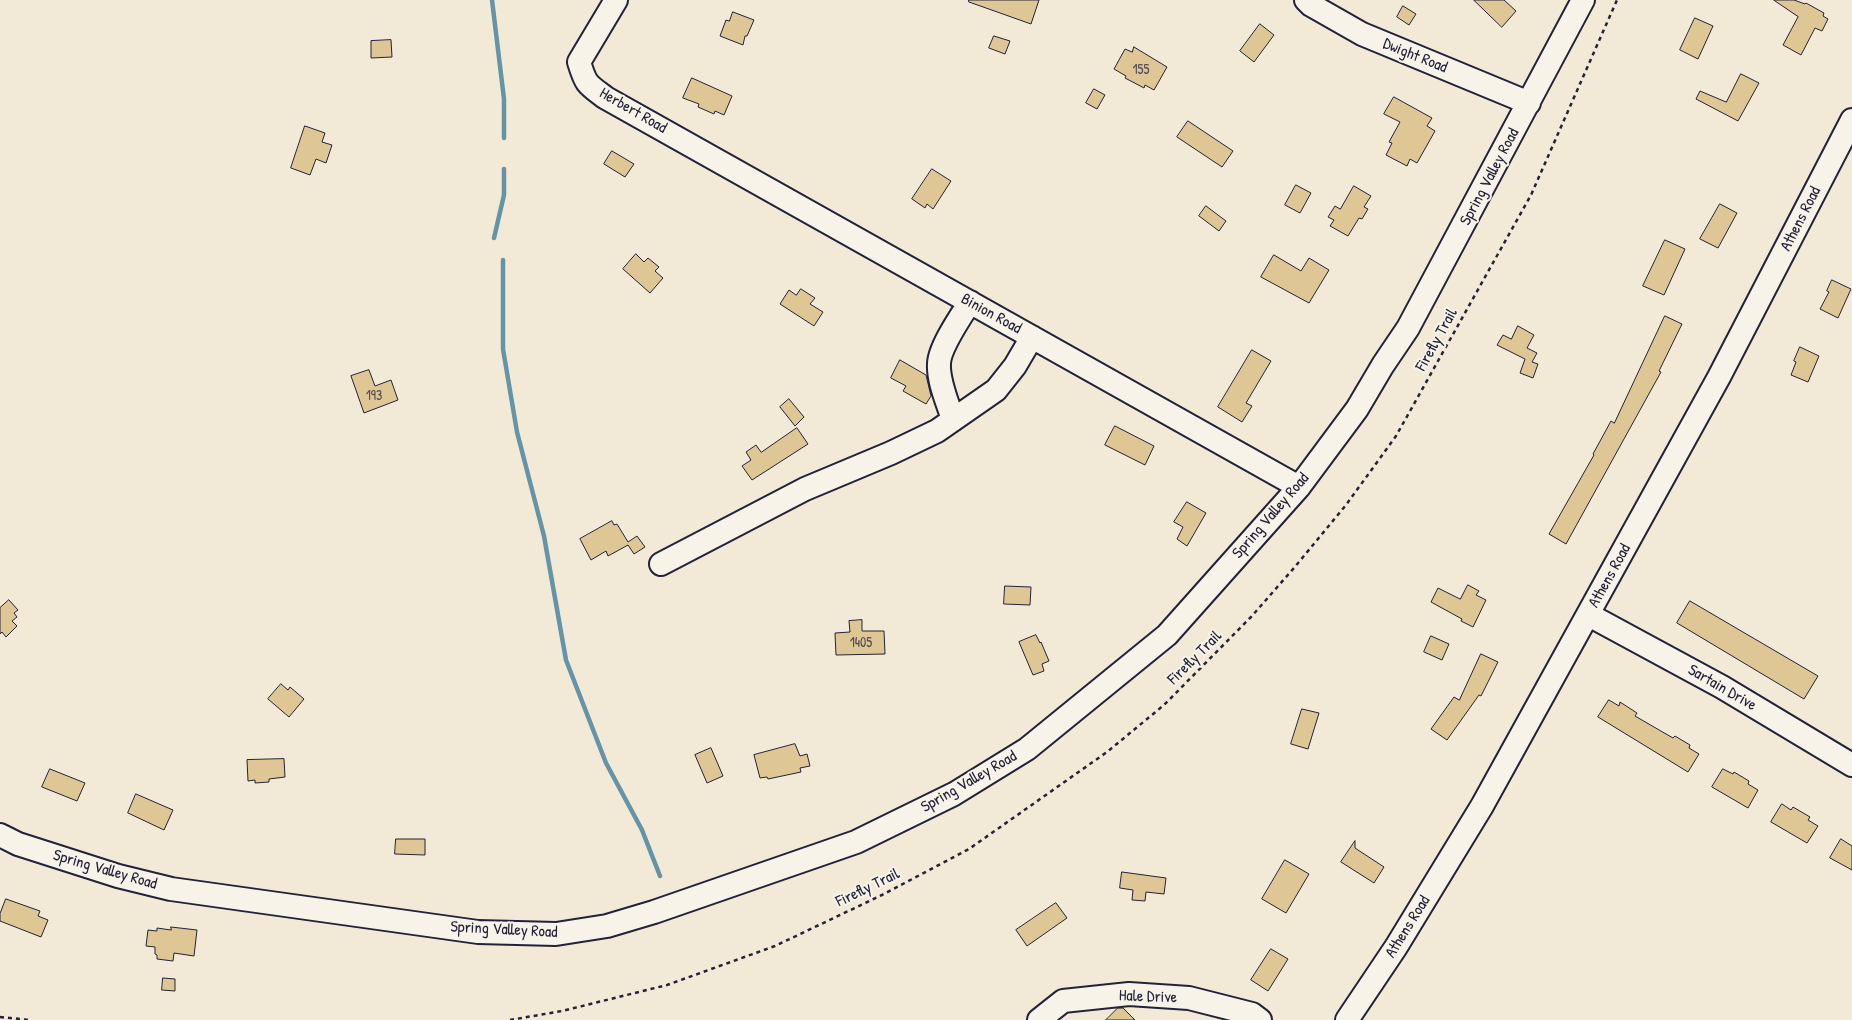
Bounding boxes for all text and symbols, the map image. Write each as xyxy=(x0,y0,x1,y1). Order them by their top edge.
street label: Dwight Road xyxy=(1380,34,1450,78)
house number: 155 xyxy=(1133,62,1149,78)
street label: Herbert Road xyxy=(596,84,670,138)
street label: Spring Valley Road xyxy=(1456,125,1524,229)
street label: Athens Road xyxy=(1777,184,1825,254)
street label: Binion Road xyxy=(957,290,1025,338)
street label: Firefly Trail xyxy=(1412,305,1462,375)
house number: 193 xyxy=(366,388,382,404)
street label: Spring Valley Road xyxy=(1229,469,1313,563)
street label: Athens Road xyxy=(1585,541,1635,611)
street label: Firefly Trail xyxy=(1164,627,1226,689)
house number: 1405 xyxy=(850,635,872,651)
street label: Sartain Drive xyxy=(1684,661,1760,715)
street label: Spring Valley Road xyxy=(918,747,1020,817)
street label: Spring Valley Road xyxy=(51,846,159,894)
street label: Firefly Trail xyxy=(833,864,903,912)
street label: Athens Road xyxy=(1381,892,1435,962)
street label: Spring Valley Road xyxy=(450,918,558,942)
street label: Hale Drive xyxy=(1119,986,1177,1008)

